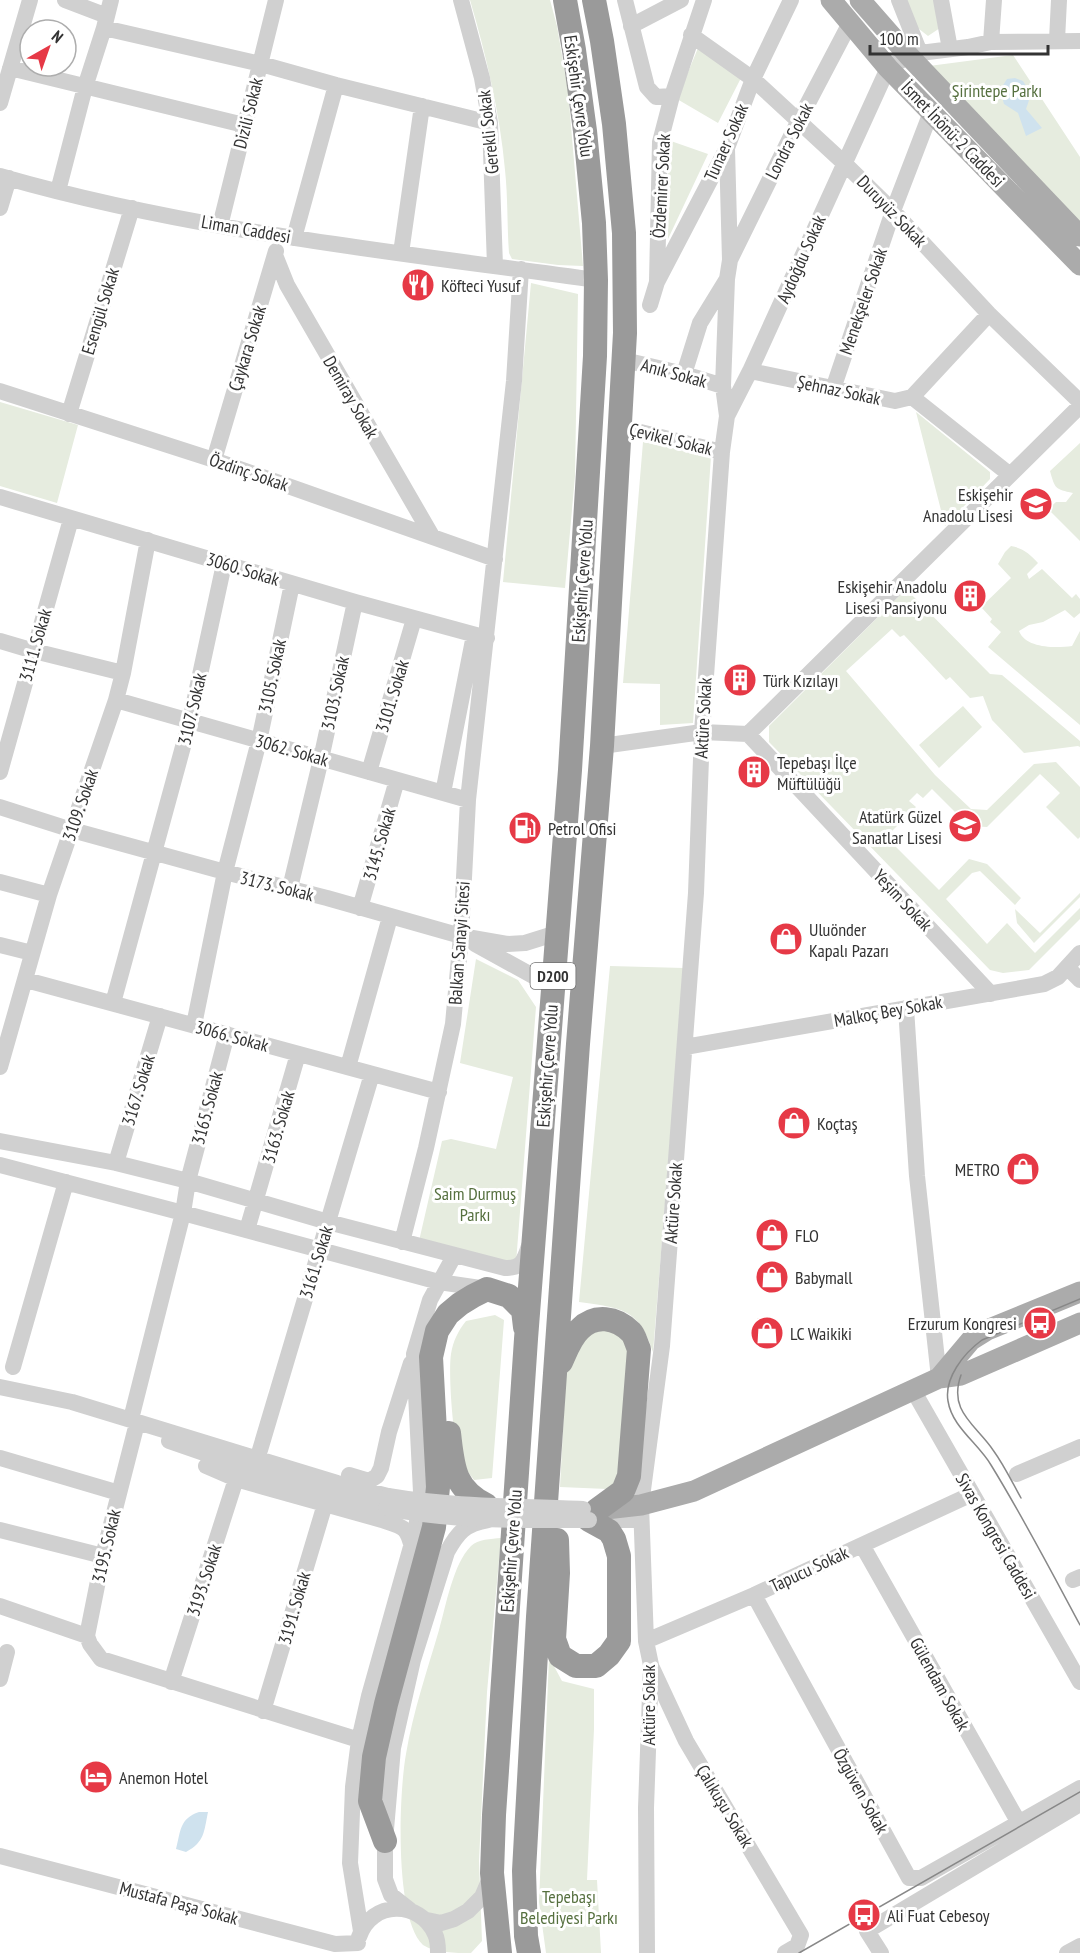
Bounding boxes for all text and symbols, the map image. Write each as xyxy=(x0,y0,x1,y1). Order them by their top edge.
north arrow xyxy=(18,18,78,78)
scale bar xyxy=(870,18,1048,56)
text: N xyxy=(48,26,67,47)
text: 100 m xyxy=(879,27,919,50)
street label: Eskişehir Çevre Yolu xyxy=(559,33,599,159)
street label: Dizili Sokak xyxy=(228,75,268,151)
street label: İsmet İnönü-2 Caddesi xyxy=(896,76,1010,192)
park label: Şirintepe Parkı xyxy=(952,79,1042,102)
street label: Gerekli Sokak xyxy=(472,89,504,175)
street label: Londra Sokak xyxy=(760,99,818,183)
street label: Tunaer Sokak xyxy=(699,100,753,184)
street label: Özdemirer Sokak xyxy=(647,133,675,239)
street label: Duruyüz Sokak xyxy=(852,170,932,252)
street label: Liman Caddesi xyxy=(200,210,292,248)
street label: Aydoğdu Sokak xyxy=(771,211,831,307)
street label: Menekşeler Sokak xyxy=(834,244,892,358)
street label: Esengül Sokak xyxy=(76,265,124,357)
restaurant icon: Köfteci Yusuf xyxy=(400,267,436,303)
place label: Köfteci Yusuf xyxy=(441,274,522,297)
street label: Çaykara Sokak xyxy=(223,302,271,394)
street label: Demiray Sokak xyxy=(318,352,384,442)
street label: Anık Sokak xyxy=(638,353,710,393)
street label: Şehnaz Sokak xyxy=(795,370,883,410)
street label: Çevikel Sokak xyxy=(627,418,715,460)
street label: Özdinç Sokak xyxy=(206,448,292,496)
place label: Eskişehir Anadolu Lisesi xyxy=(923,483,1013,527)
school or university icon: Eskişehir Anadolu Lisesi xyxy=(1018,486,1054,522)
street label: Eskişehir Çevre Yolu xyxy=(566,519,598,643)
street label: 3060. Sokak xyxy=(204,547,282,591)
place label: Eskişehir Anadolu Lisesi Pansiyonu xyxy=(838,575,947,619)
building icon: Eskişehir Anadolu Lisesi Pansiyonu xyxy=(952,578,988,614)
street label: 3111. Sokak xyxy=(14,606,56,684)
street label: 3105. Sokak xyxy=(253,637,291,715)
street label: 3103. Sokak xyxy=(316,654,354,732)
street label: 3101. Sokak xyxy=(370,657,414,735)
building icon: Türk Kızılayı xyxy=(722,662,758,698)
place label: Türk Kızılayı xyxy=(763,669,838,692)
street label: 3107. Sokak xyxy=(173,671,211,747)
street label: Aktüre Sokak xyxy=(689,677,717,759)
street label: 3062. Sokak xyxy=(253,729,331,771)
place label: Tepebaşı İlçe Müftülüğü xyxy=(777,751,857,795)
building icon: Tepebaşı İlçe Müftülüğü xyxy=(736,754,772,790)
street label: 3109. Sokak xyxy=(57,766,103,844)
street label: 3145. Sokak xyxy=(358,805,400,883)
place label: Atatürk Güzel Sanatlar Lisesi xyxy=(852,805,943,849)
school or university icon: Atatürk Güzel Sanatlar Lisesi xyxy=(947,808,983,844)
fuel station icon: Petrol Ofisi xyxy=(507,810,543,846)
place label: Petrol Ofisi xyxy=(548,817,616,840)
street label: Yeşim Sokak xyxy=(869,864,938,936)
street label: 3173. Sokak xyxy=(238,866,316,906)
street label: Balkan Sanayi Sitesi xyxy=(443,880,475,1006)
place label: Uluönder Kapalı Pazarı xyxy=(809,918,889,962)
shop icon: Uluönder Kapalı Pazarı xyxy=(768,921,804,957)
road number: D200 xyxy=(530,963,576,989)
street label: Malkoç Bey Sokak xyxy=(832,990,944,1032)
street label: Eskişehir Çevre Yolu xyxy=(531,1004,563,1128)
street label: 3066. Sokak xyxy=(193,1015,271,1057)
street label: 3167. Sokak xyxy=(116,1052,160,1128)
street label: 3165. Sokak xyxy=(186,1069,228,1147)
street label: 3163. Sokak xyxy=(257,1088,299,1166)
shop icon: Koçtaş xyxy=(776,1105,812,1141)
place label: Koçtaş xyxy=(817,1112,858,1135)
shop icon: METRO xyxy=(1005,1151,1041,1187)
place label: METRO xyxy=(955,1158,1000,1181)
street label: Aktüre Sokak xyxy=(659,1162,687,1244)
park label: Saim Durmuş Parkı xyxy=(434,1182,516,1226)
shop icon: FLO xyxy=(754,1217,790,1253)
street label: 3161. Sokak xyxy=(294,1223,338,1301)
place label: FLO xyxy=(795,1224,819,1247)
shop icon: Babymall xyxy=(754,1259,790,1295)
place label: Babymall xyxy=(795,1266,853,1289)
bus stop icon: Erzurum Kongresi xyxy=(1022,1305,1058,1341)
place label: Erzurum Kongresi xyxy=(908,1312,1017,1335)
shop icon: LC Waikiki xyxy=(749,1315,785,1351)
place label: LC Waikiki xyxy=(790,1322,852,1345)
street label: Sivas Kongresi Caddesi xyxy=(951,1469,1041,1603)
street label: Eskişehir Çevre Yolu xyxy=(495,1489,527,1613)
street label: 3195. Sokak xyxy=(86,1507,126,1585)
street label: 3193. Sokak xyxy=(181,1541,227,1619)
street label: Tapucu Sokak xyxy=(766,1541,852,1597)
street label: 3191. Sokak xyxy=(273,1569,315,1647)
street label: Gülendam Sokak xyxy=(905,1633,975,1735)
street label: Aktüre Sokak xyxy=(637,1664,660,1746)
street label: Özgüven Sokak xyxy=(828,1744,894,1838)
hotel icon: Anemon Hotel xyxy=(78,1759,114,1795)
street label: Çalıkuşu Sokak xyxy=(691,1760,759,1852)
place label: Anemon Hotel xyxy=(119,1766,209,1789)
street label: Mustafa Paşa Sokak xyxy=(117,1876,241,1930)
park label: Tepebaşı Belediyesi Parkı xyxy=(520,1885,618,1929)
bus stop icon: Ali Fuat Cebesoy xyxy=(846,1897,882,1933)
place label: Ali Fuat Cebesoy xyxy=(887,1904,990,1927)

